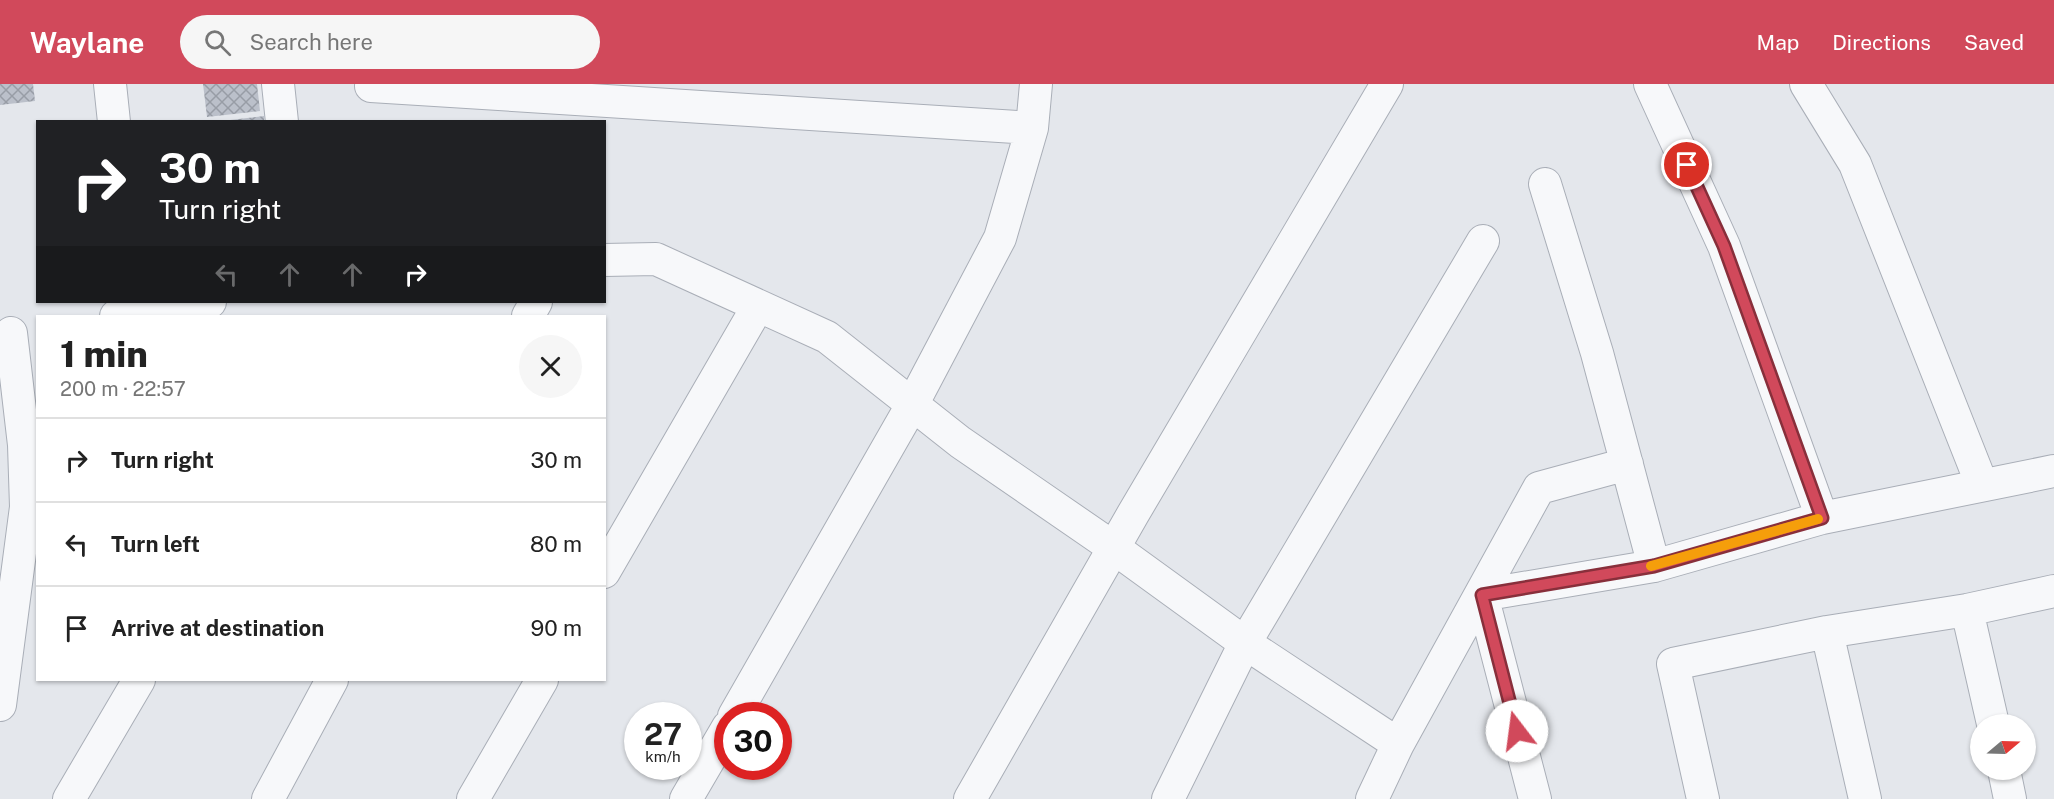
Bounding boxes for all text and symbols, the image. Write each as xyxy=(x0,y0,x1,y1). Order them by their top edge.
search box xyxy=(180,15,600,69)
text: Waylane xyxy=(30,26,144,59)
icon: search xyxy=(201,26,234,59)
text: Search here xyxy=(249,29,373,55)
text: Map xyxy=(1757,30,1799,55)
text: Directions xyxy=(1832,30,1931,55)
text: Saved xyxy=(1964,30,2024,55)
pin xyxy=(1661,139,1712,190)
text: 30 m xyxy=(159,143,261,192)
icon: right xyxy=(60,144,138,222)
icon: arrive xyxy=(1670,148,1703,181)
text: Turn right xyxy=(159,193,282,225)
icon: left xyxy=(210,258,243,291)
icon: ahead xyxy=(273,258,306,291)
icon: ahead xyxy=(336,258,369,291)
icon: right xyxy=(399,258,432,291)
text: 1 min xyxy=(60,333,148,375)
button: close xyxy=(519,335,582,398)
text: 200 m · 22:57 xyxy=(60,377,186,401)
icon: right xyxy=(60,444,93,477)
text: Turn right xyxy=(111,447,214,473)
text: 30 m xyxy=(530,447,582,473)
icon: left xyxy=(60,528,93,561)
text: Turn left xyxy=(111,531,200,557)
text: 80 m xyxy=(530,531,582,557)
icon: arrive xyxy=(60,612,93,645)
text: Arrive at destination xyxy=(111,615,324,641)
text: 90 m xyxy=(531,615,582,641)
position arrow xyxy=(1485,699,1549,763)
speed limit sign: 30 xyxy=(714,702,792,780)
north arrow xyxy=(1970,714,2036,780)
map controls xyxy=(1970,714,2036,780)
text: 27 xyxy=(644,716,682,752)
text: km/h xyxy=(645,748,681,765)

